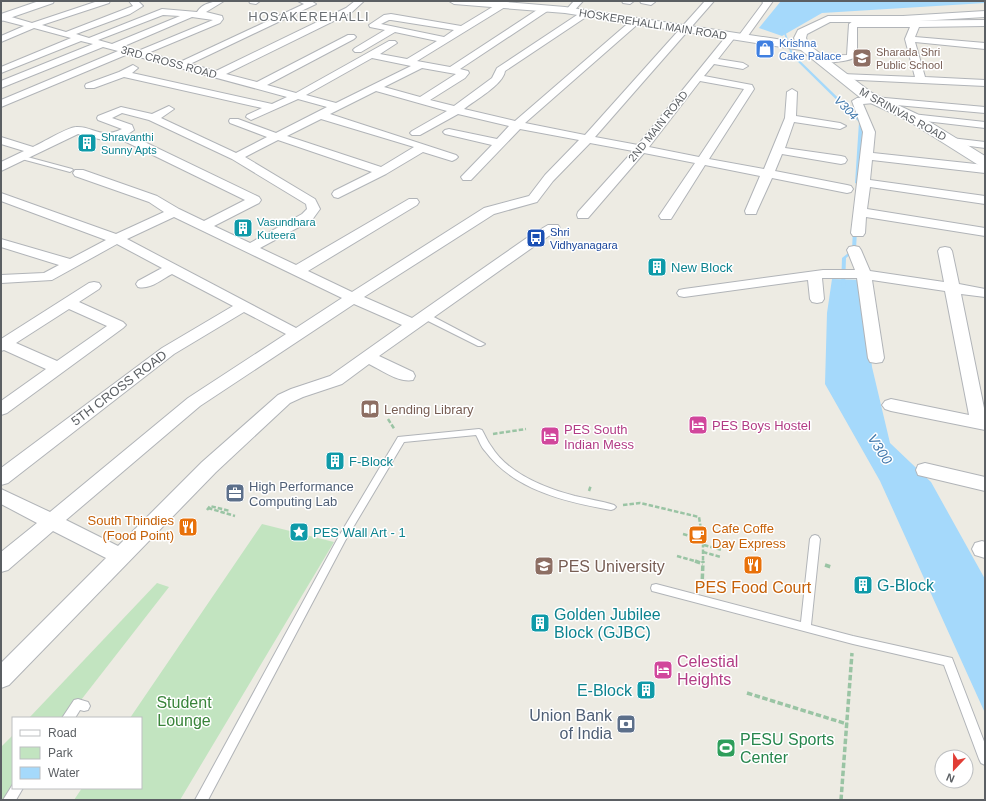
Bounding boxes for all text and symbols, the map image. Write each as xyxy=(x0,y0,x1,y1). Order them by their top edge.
street label: HOSKEREHALLI MAIN ROAD xyxy=(578,6,728,42)
district label: HOSAKEREHALLI xyxy=(248,9,370,24)
place label: Krishna Cake Palace xyxy=(779,37,841,62)
shop icon: Krishna Cake Palace xyxy=(754,38,776,60)
street label: 3RD CROSS ROAD xyxy=(120,43,218,81)
place label: Sharada Shri Public School xyxy=(876,46,943,71)
school or university icon: Sharada Shri Public School xyxy=(851,47,873,69)
street label: M SRINIVAS ROAD xyxy=(857,85,949,143)
street label: 2ND MAIN ROAD xyxy=(626,88,690,164)
water label: V304 xyxy=(831,93,861,123)
place label: Shravanthi Sunny Apts xyxy=(101,131,157,156)
building icon: Shravanthi Sunny Apts xyxy=(76,132,98,154)
place label: Vasundhara Kuteera xyxy=(257,216,316,241)
building icon: Vasundhara Kuteera xyxy=(232,217,254,239)
place label: Shri Vidhyanagara xyxy=(550,226,619,251)
bus stop icon: Shri Vidhyanagara xyxy=(525,227,547,249)
building icon: New Block xyxy=(646,256,668,278)
place label: New Block xyxy=(671,260,733,275)
street label: 5TH CROSS ROAD xyxy=(68,347,170,429)
library icon: Lending Library xyxy=(359,398,381,420)
place label: Lending Library xyxy=(384,402,474,417)
hotel icon: PES Boys Hostel xyxy=(687,414,709,436)
place label: PES Boys Hostel xyxy=(712,418,811,433)
place label: PES South Indian Mess xyxy=(564,422,635,452)
hotel icon: PES South Indian Mess xyxy=(539,425,561,447)
water label: V300 xyxy=(864,431,896,467)
building icon: F-Block xyxy=(324,450,346,472)
place label: F-Block xyxy=(349,454,394,469)
place label: High Performance Computing Lab xyxy=(249,479,354,509)
office icon: High Performance Computing Lab xyxy=(224,482,246,504)
place label: South Thindies (Food Point) xyxy=(88,513,174,543)
restaurant icon: South Thindies (Food Point) xyxy=(177,516,199,538)
place icon: PES Wall Art - 1 xyxy=(288,521,310,543)
place label: Cafe Coffe Day Express xyxy=(712,521,786,551)
cafe icon: Cafe Coffe Day Express xyxy=(687,524,709,546)
place label: PES Wall Art - 1 xyxy=(313,525,406,540)
restaurant icon: PES Food Court xyxy=(742,554,764,576)
school or university icon: PES University xyxy=(533,555,555,577)
place label: PES University xyxy=(558,558,665,575)
building icon: G-Block xyxy=(852,574,874,596)
place label: G-Block xyxy=(877,577,935,594)
place label: PES Food Court xyxy=(695,579,812,596)
place label: Golden Jubilee Block (GJBC) xyxy=(554,606,661,641)
building icon: Golden Jubilee Block (GJBC) xyxy=(529,612,551,634)
place label: Celestial Heights xyxy=(677,653,738,688)
hotel icon: Celestial Heights xyxy=(652,659,674,681)
building icon: E-Block xyxy=(635,679,657,701)
place label: E-Block xyxy=(577,682,633,699)
park label: Student Lounge xyxy=(156,694,212,729)
place label: Union Bank of India xyxy=(529,707,613,742)
bank icon: Union Bank of India xyxy=(615,713,637,735)
legend xyxy=(12,717,142,789)
text: Road xyxy=(48,726,77,740)
place label: PESU Sports Center xyxy=(740,731,834,766)
sports icon: PESU Sports Center xyxy=(715,737,737,759)
text: Park xyxy=(48,746,74,760)
north arrow xyxy=(934,749,974,789)
text: Water xyxy=(48,766,80,780)
text: N xyxy=(944,771,956,785)

